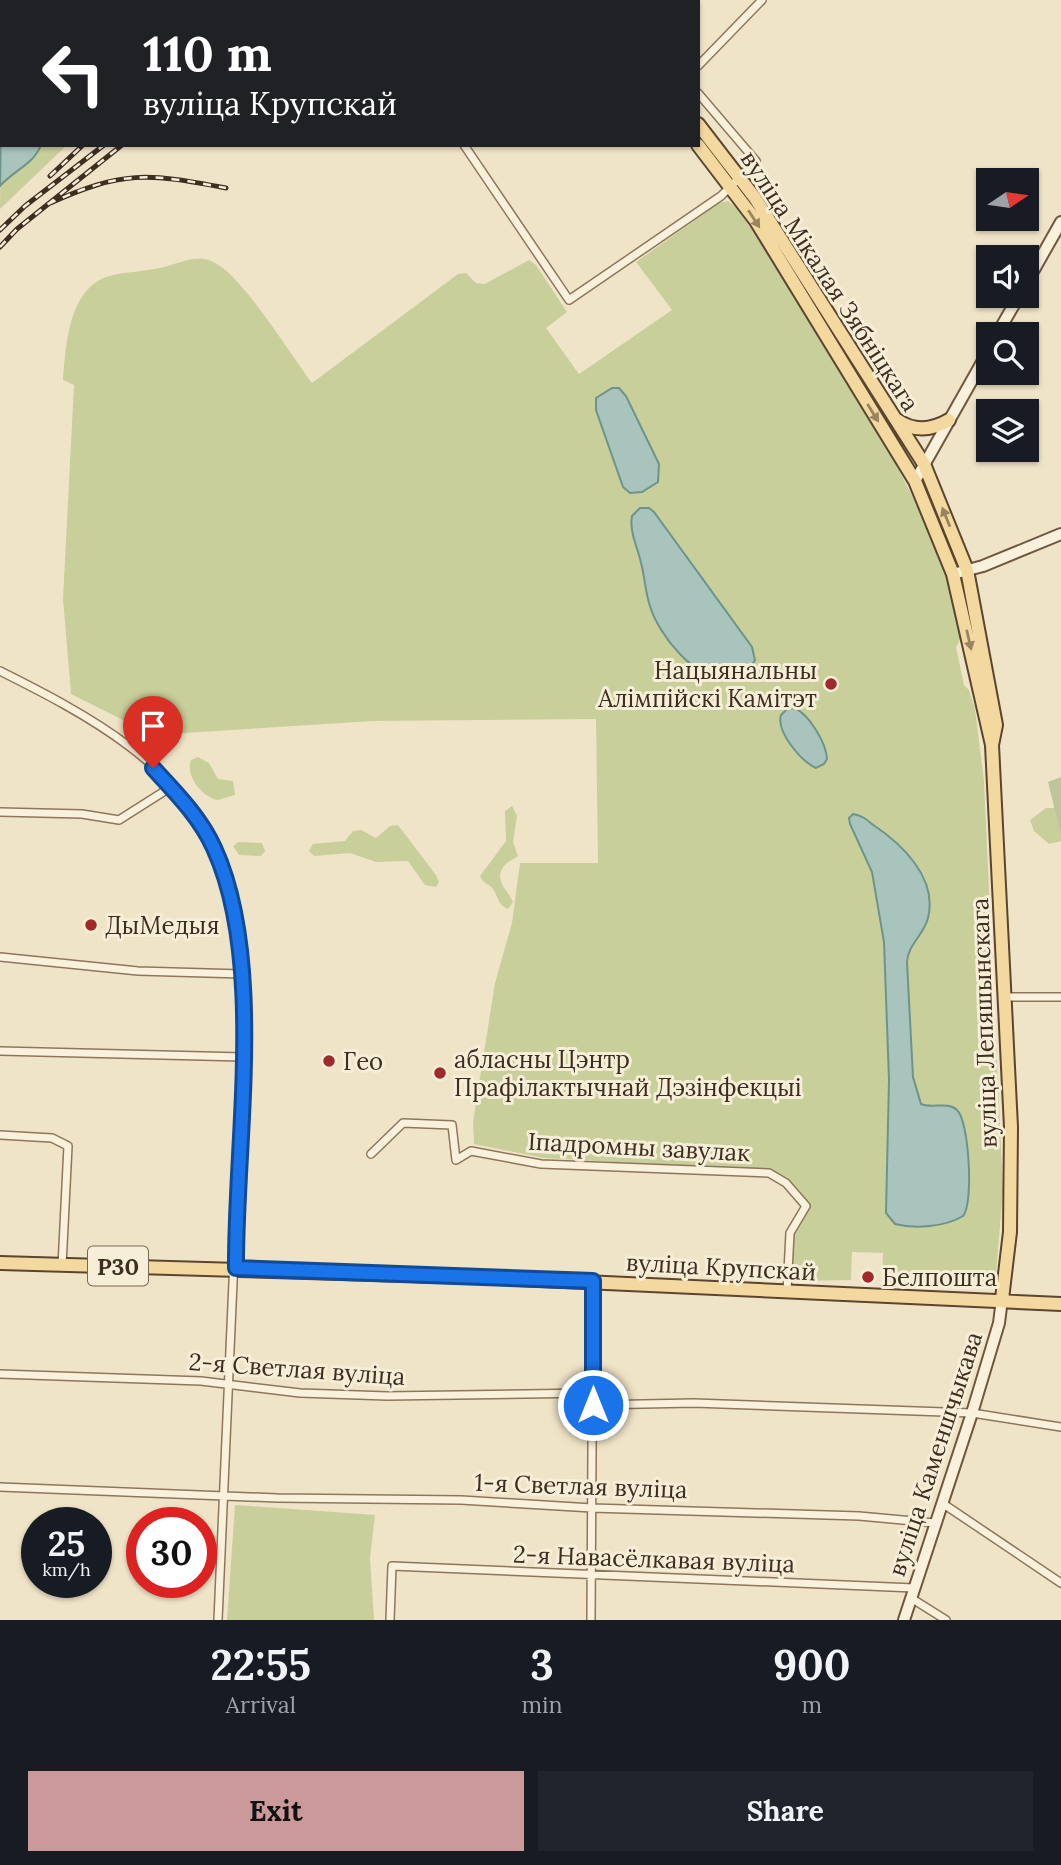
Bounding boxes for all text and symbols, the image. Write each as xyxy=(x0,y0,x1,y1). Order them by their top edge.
text: 110 m xyxy=(143,22,272,84)
icon: left xyxy=(28,28,119,119)
text: вуліца Крупскай xyxy=(143,83,397,124)
street label: вуліца Мікалая Зябніцкага xyxy=(734,145,926,417)
north arrow xyxy=(976,168,1040,231)
map controls xyxy=(976,168,1039,462)
one-way arrow xyxy=(747,210,761,228)
button: sound xyxy=(976,245,1039,308)
button: search xyxy=(976,322,1039,385)
button: layers xyxy=(976,399,1039,462)
one-way arrow xyxy=(867,403,880,422)
one-way arrow xyxy=(940,506,951,527)
one-way arrow xyxy=(964,629,975,651)
place label: Нацыянальны Алімпійскі Камітэт xyxy=(597,655,817,714)
marker: Нацыянальны Алімпійскі Камітэт xyxy=(823,676,839,692)
pin xyxy=(123,696,183,768)
icon: arrive xyxy=(134,707,172,745)
street label: вуліца Лепяшынскага xyxy=(964,897,1004,1149)
place label: ДыМедыя xyxy=(105,910,219,941)
marker: ДыМедыя xyxy=(83,917,99,933)
place label: абласны Цэнтр Прафілактычнай Дэзінфекцыі xyxy=(454,1044,802,1103)
place label: Гео xyxy=(343,1046,383,1077)
marker: Гео xyxy=(321,1053,337,1069)
marker: абласны Цэнтр Прафілактычнай Дэзінфекцыі xyxy=(432,1065,448,1081)
street label: Іпадромны завулак xyxy=(527,1126,751,1168)
road number: Р30 xyxy=(88,1246,148,1286)
street label: вуліца Крупскай xyxy=(625,1247,817,1287)
place label: Белпошта xyxy=(882,1262,997,1293)
marker: Белпошта xyxy=(860,1269,876,1285)
street label: вуліца Каменшчыкава xyxy=(881,1328,989,1580)
street label: 2-я Светлая вуліца xyxy=(188,1346,406,1392)
position arrow xyxy=(556,1368,630,1442)
street label: 1-я Светлая вуліца xyxy=(474,1467,688,1505)
speed limit sign: 30 xyxy=(126,1507,217,1598)
text: 25 xyxy=(48,1521,85,1566)
street label: 2-я Навасёлкавая вуліца xyxy=(513,1539,795,1579)
text: km/h xyxy=(42,1558,91,1581)
text: 22:55 xyxy=(210,1638,311,1692)
text: 3 xyxy=(530,1638,554,1692)
text: 900 xyxy=(773,1638,851,1692)
text: Arrival xyxy=(226,1690,296,1719)
text: min xyxy=(521,1690,562,1719)
text: m xyxy=(801,1690,822,1719)
button: Exit xyxy=(28,1771,524,1851)
button: Share xyxy=(538,1771,1033,1851)

